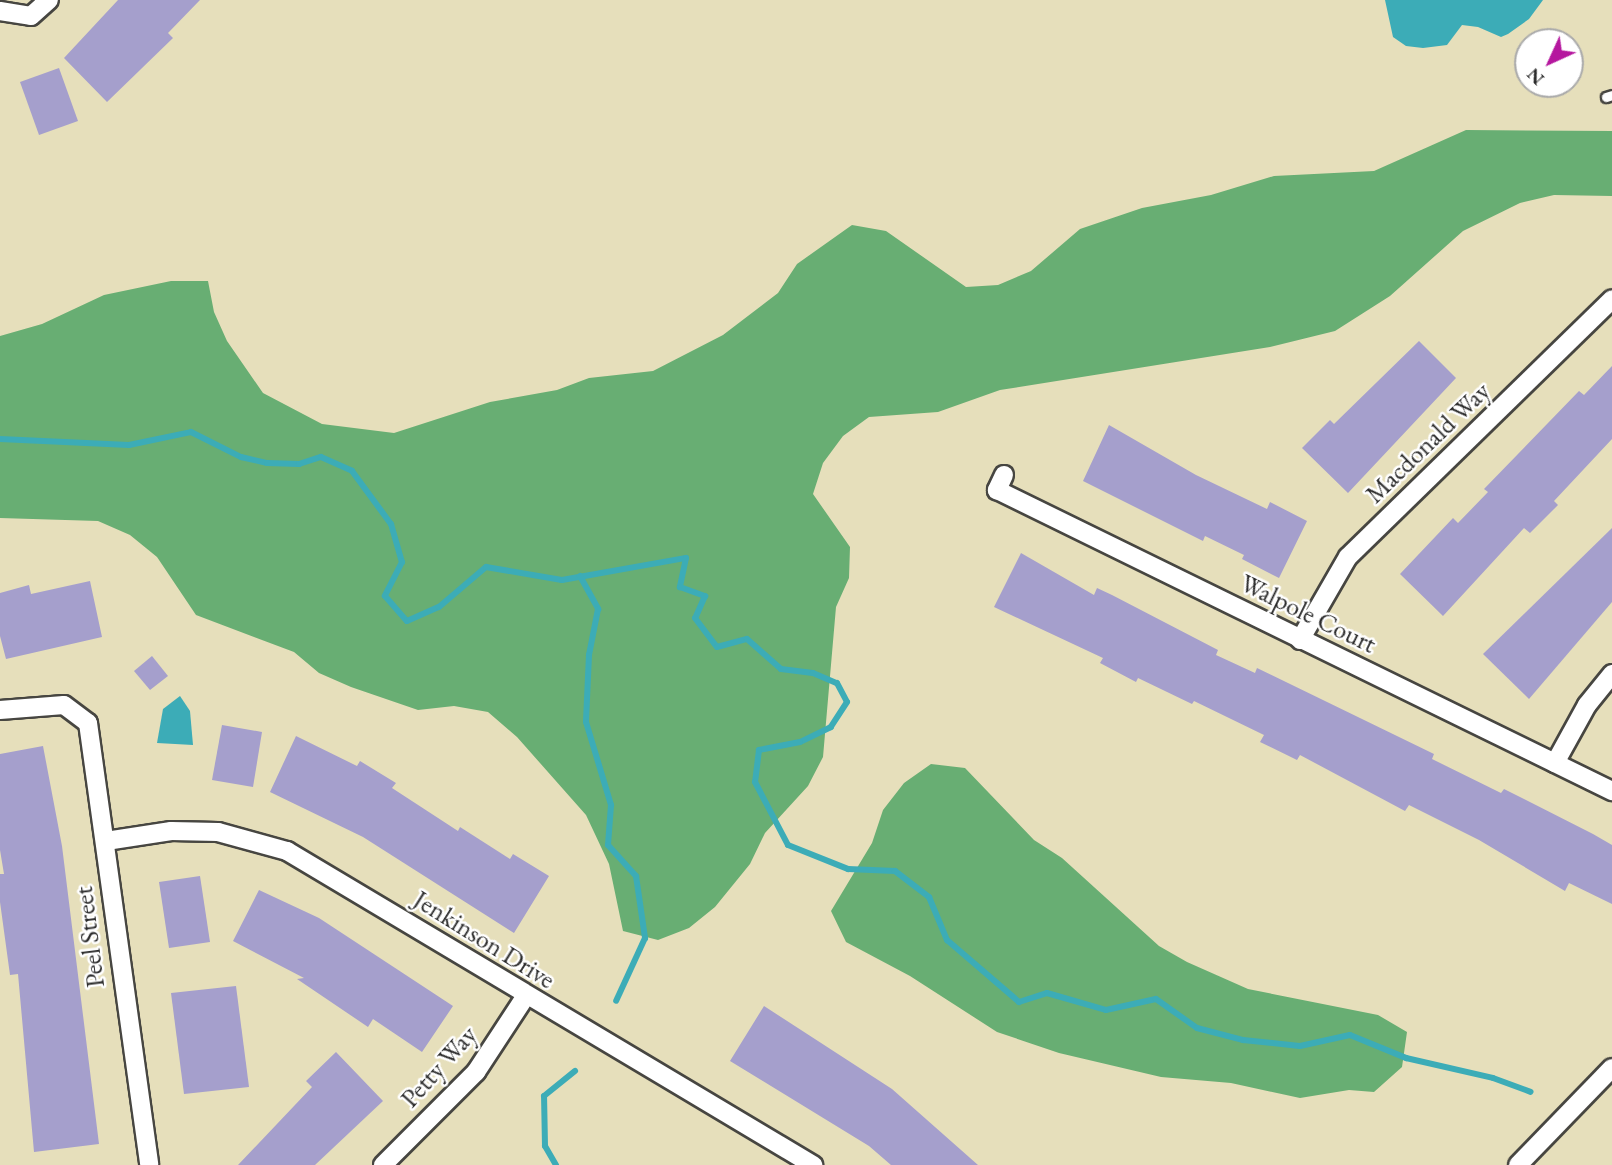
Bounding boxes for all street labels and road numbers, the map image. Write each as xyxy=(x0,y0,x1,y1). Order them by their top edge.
street label: Macdonald Way xyxy=(1359,376,1497,510)
street label: Walpole Court xyxy=(1235,568,1381,660)
street label: Jenkinson Drive xyxy=(408,884,560,996)
street label: Peel Street xyxy=(68,885,112,989)
street label: Petty Way xyxy=(394,1020,484,1114)

